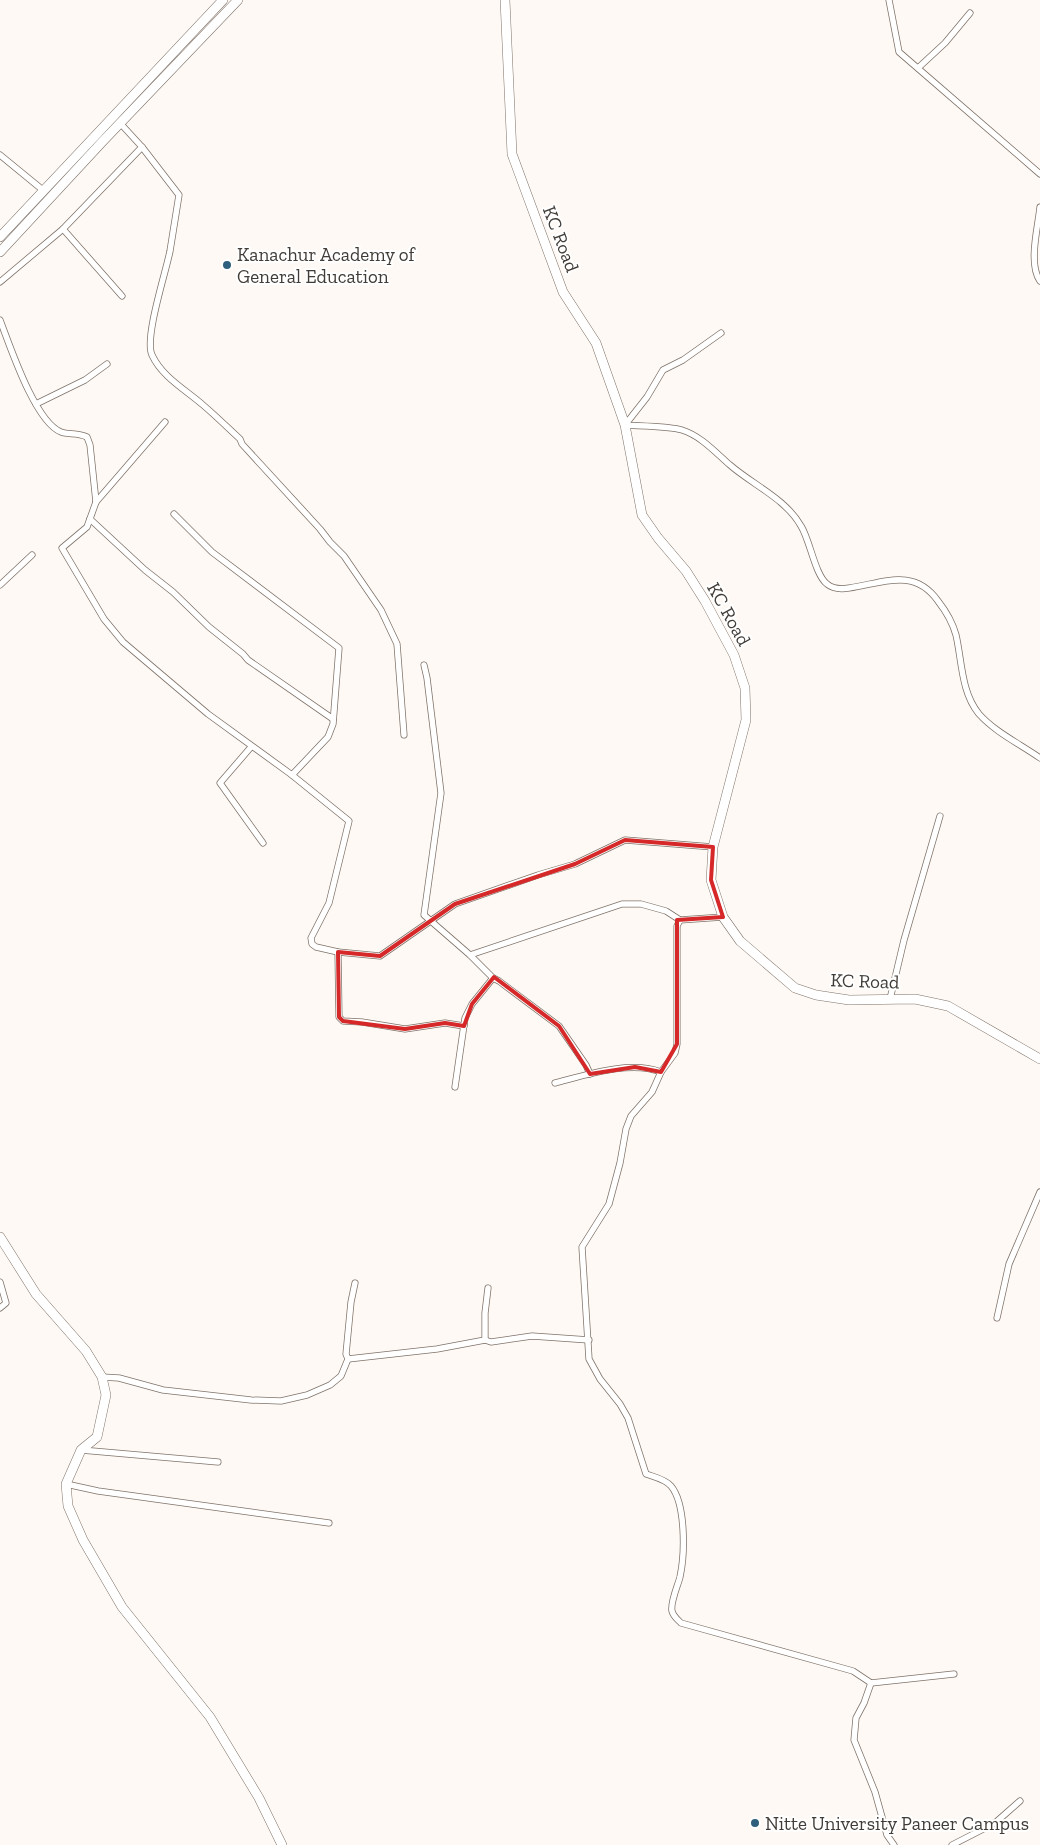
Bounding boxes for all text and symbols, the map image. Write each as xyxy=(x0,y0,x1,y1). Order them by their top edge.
street label: KC Road xyxy=(538,203,584,276)
place label: Kanachur Academy of General Education xyxy=(237,243,417,288)
marker: Kanachur Academy of General Education xyxy=(221,259,233,271)
street label: KC Road xyxy=(702,578,756,650)
street label: KC Road xyxy=(830,968,900,994)
place label: Nitte University Paneer Campus xyxy=(765,1812,1029,1835)
marker: Nitte University Paneer Campus xyxy=(749,1817,761,1829)

